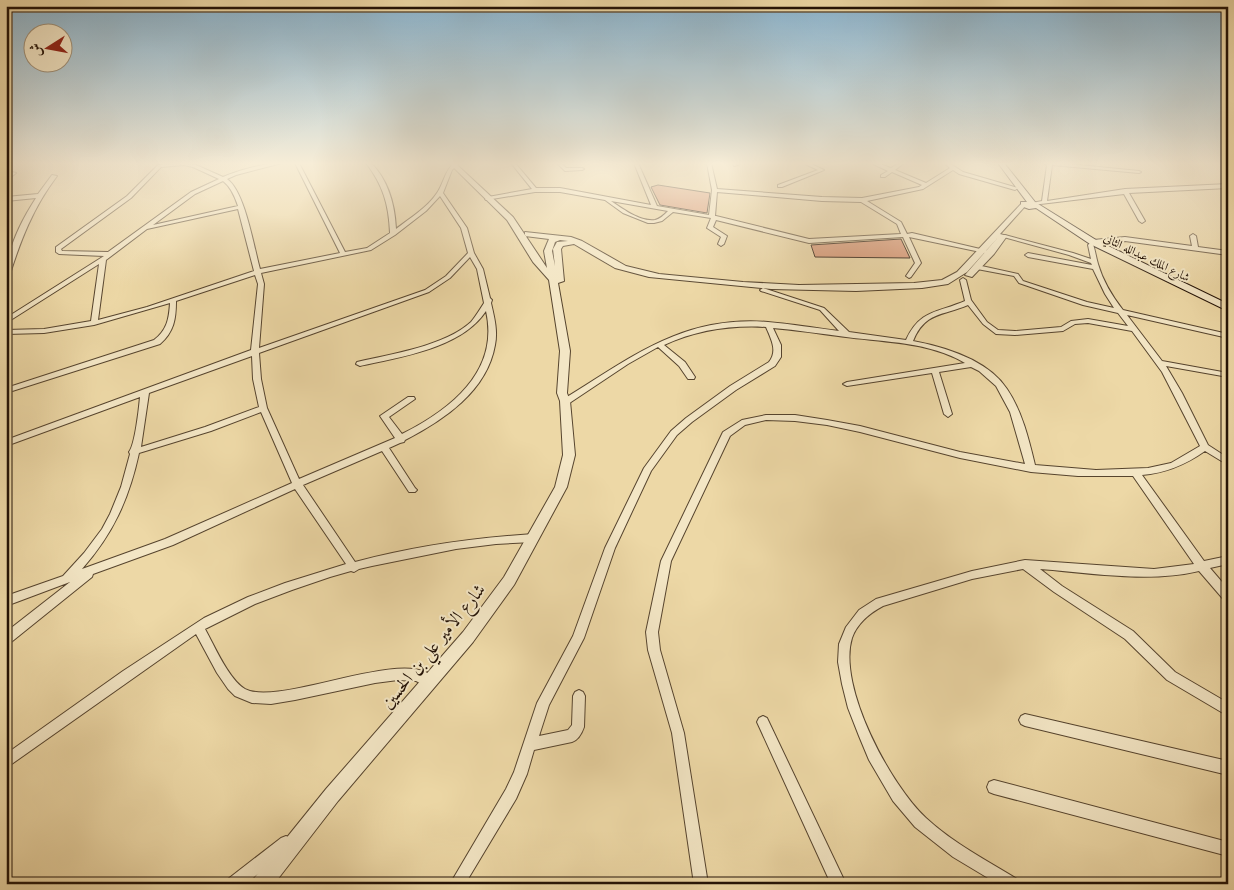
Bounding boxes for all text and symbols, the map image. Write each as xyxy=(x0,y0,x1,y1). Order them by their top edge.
north arrow xyxy=(22,22,72,72)
text: ش xyxy=(25,42,45,59)
street label: شارع الملك عبدالله الثاني xyxy=(1100,230,1193,288)
street label: شارع الأمير علي بن الحسين xyxy=(374,578,495,717)

